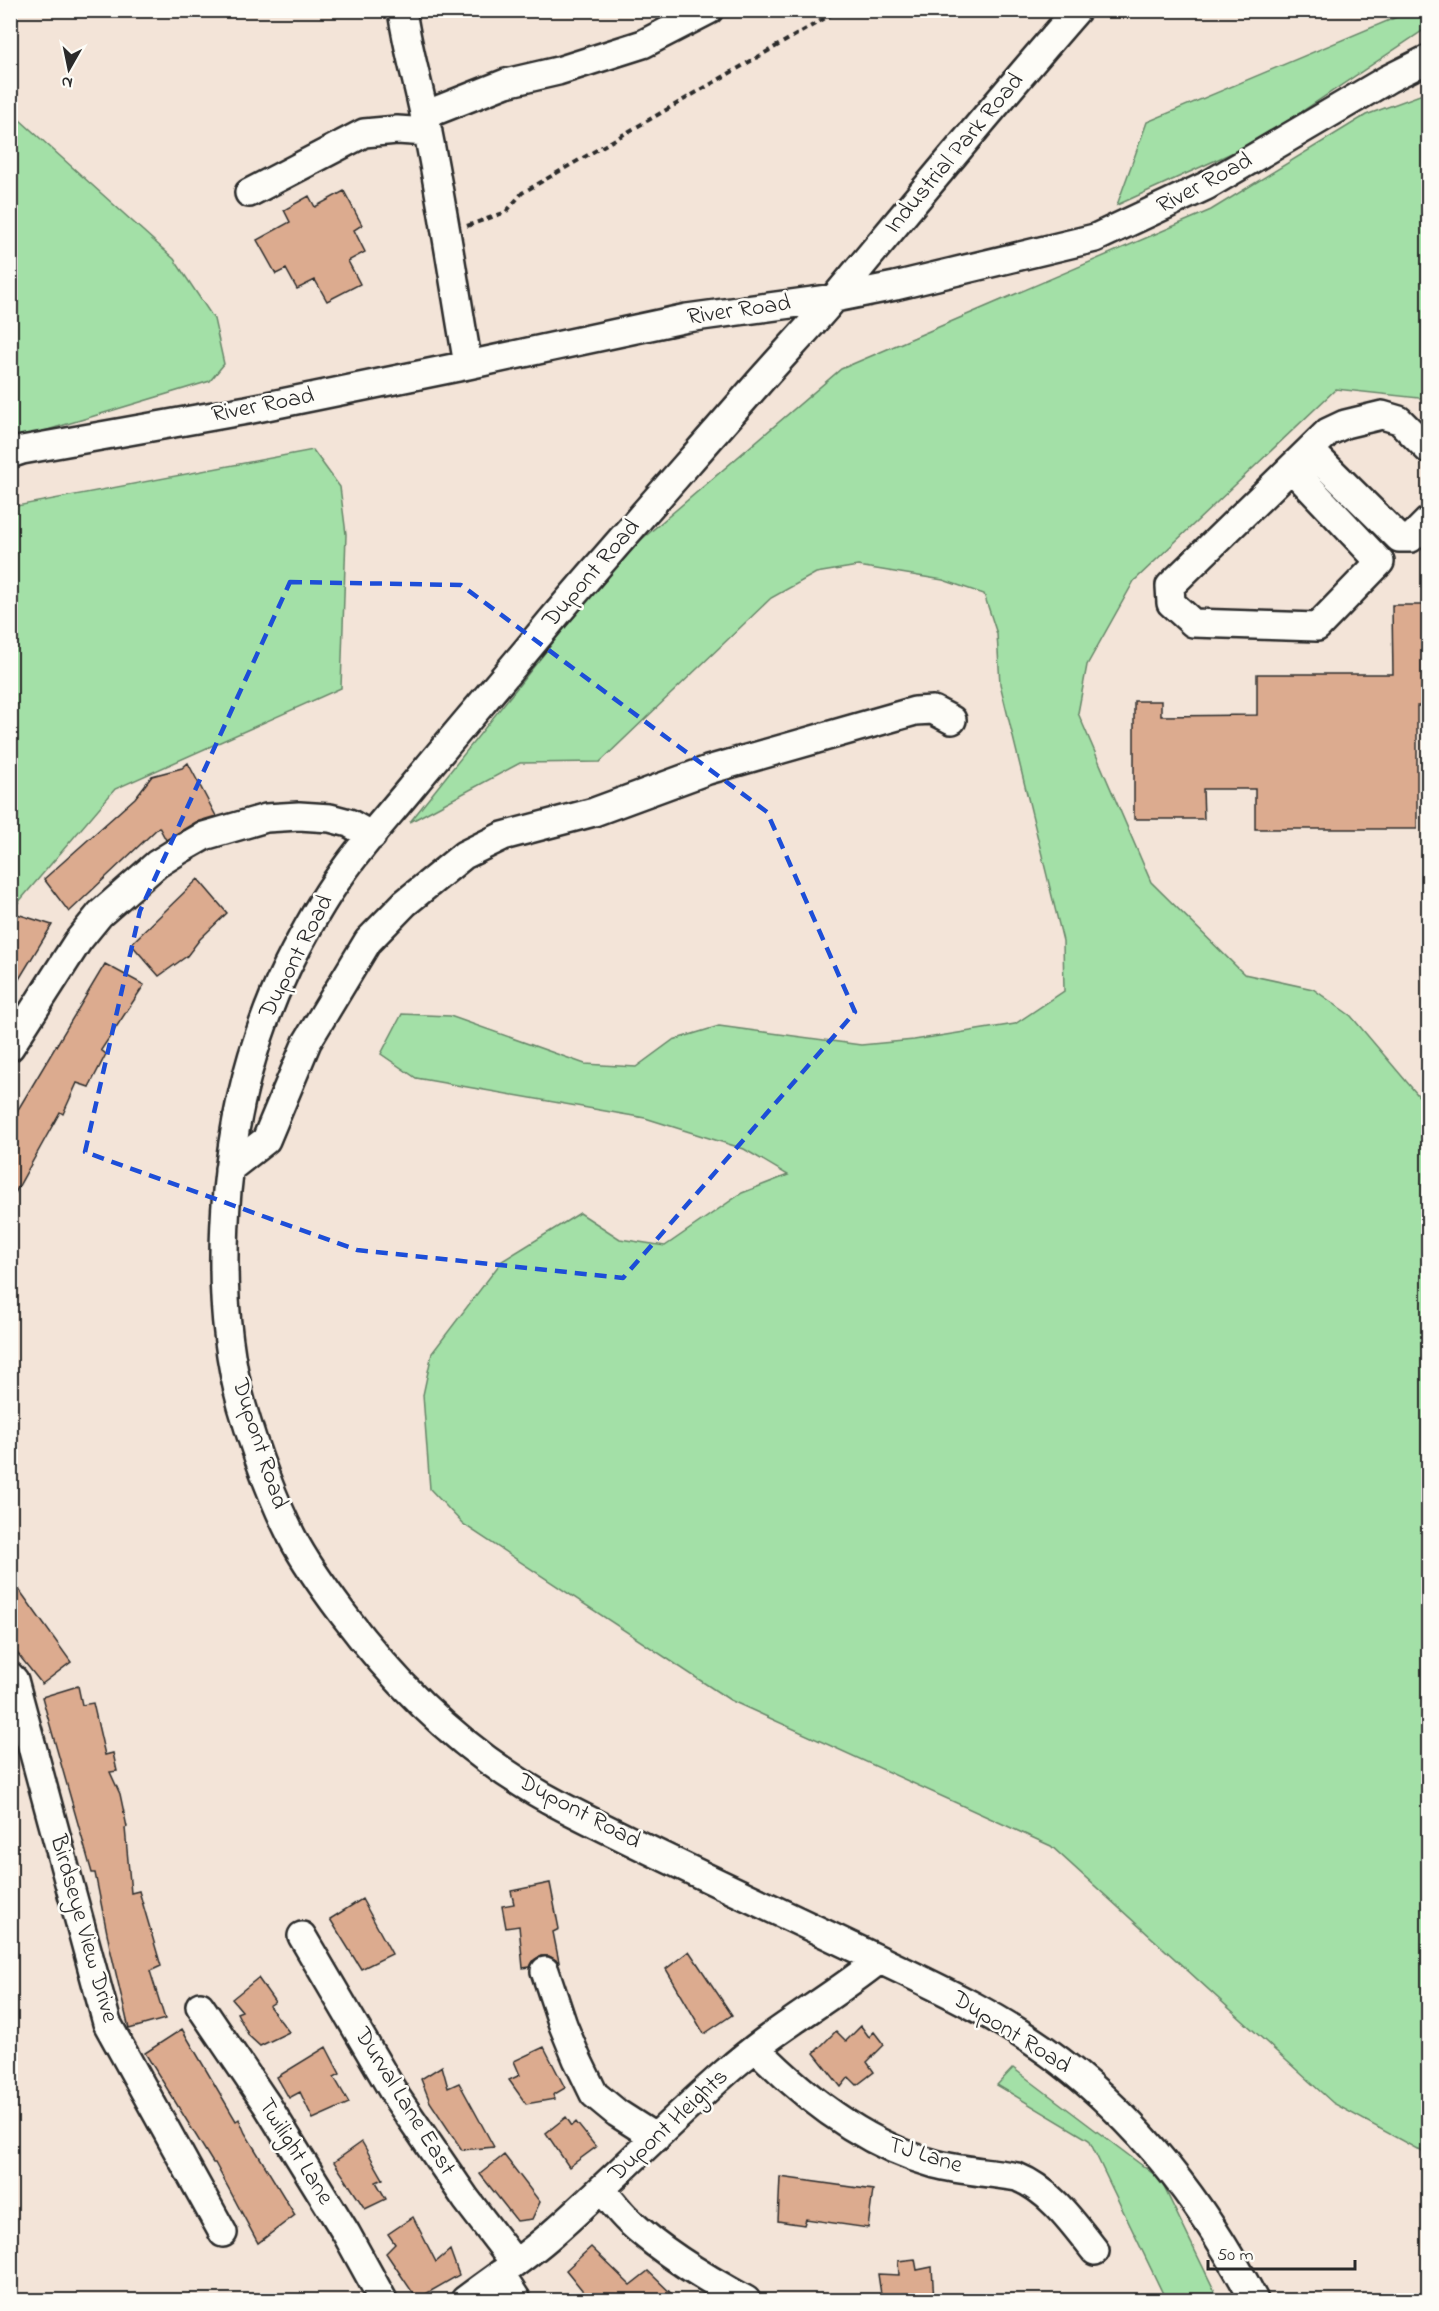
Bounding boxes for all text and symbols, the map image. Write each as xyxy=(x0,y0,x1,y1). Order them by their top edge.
north arrow xyxy=(39,39,99,99)
street label: Industrial Park Road xyxy=(877,65,1033,242)
text: N xyxy=(60,69,74,95)
street label: River Road xyxy=(1151,144,1260,224)
street label: River Road xyxy=(685,286,793,336)
street label: River Road xyxy=(209,379,318,433)
street label: Dupont Road xyxy=(534,511,650,637)
street label: Dupont Road xyxy=(250,889,343,1026)
street label: Dupont Road xyxy=(221,1373,297,1514)
street label: Dupont Road xyxy=(510,1764,647,1859)
street label: Birdseye View Drive xyxy=(38,1830,127,2028)
street label: Dupont Road xyxy=(944,1982,1078,2084)
street label: Durval Lane East xyxy=(344,2020,464,2183)
street label: Dupont Heights xyxy=(600,2061,737,2192)
street label: Twilight Lane xyxy=(248,2092,342,2213)
street label: TJ Lane xyxy=(884,2128,967,2184)
scale bar xyxy=(1208,2233,1355,2271)
text: 50 m xyxy=(1217,2243,1254,2269)

